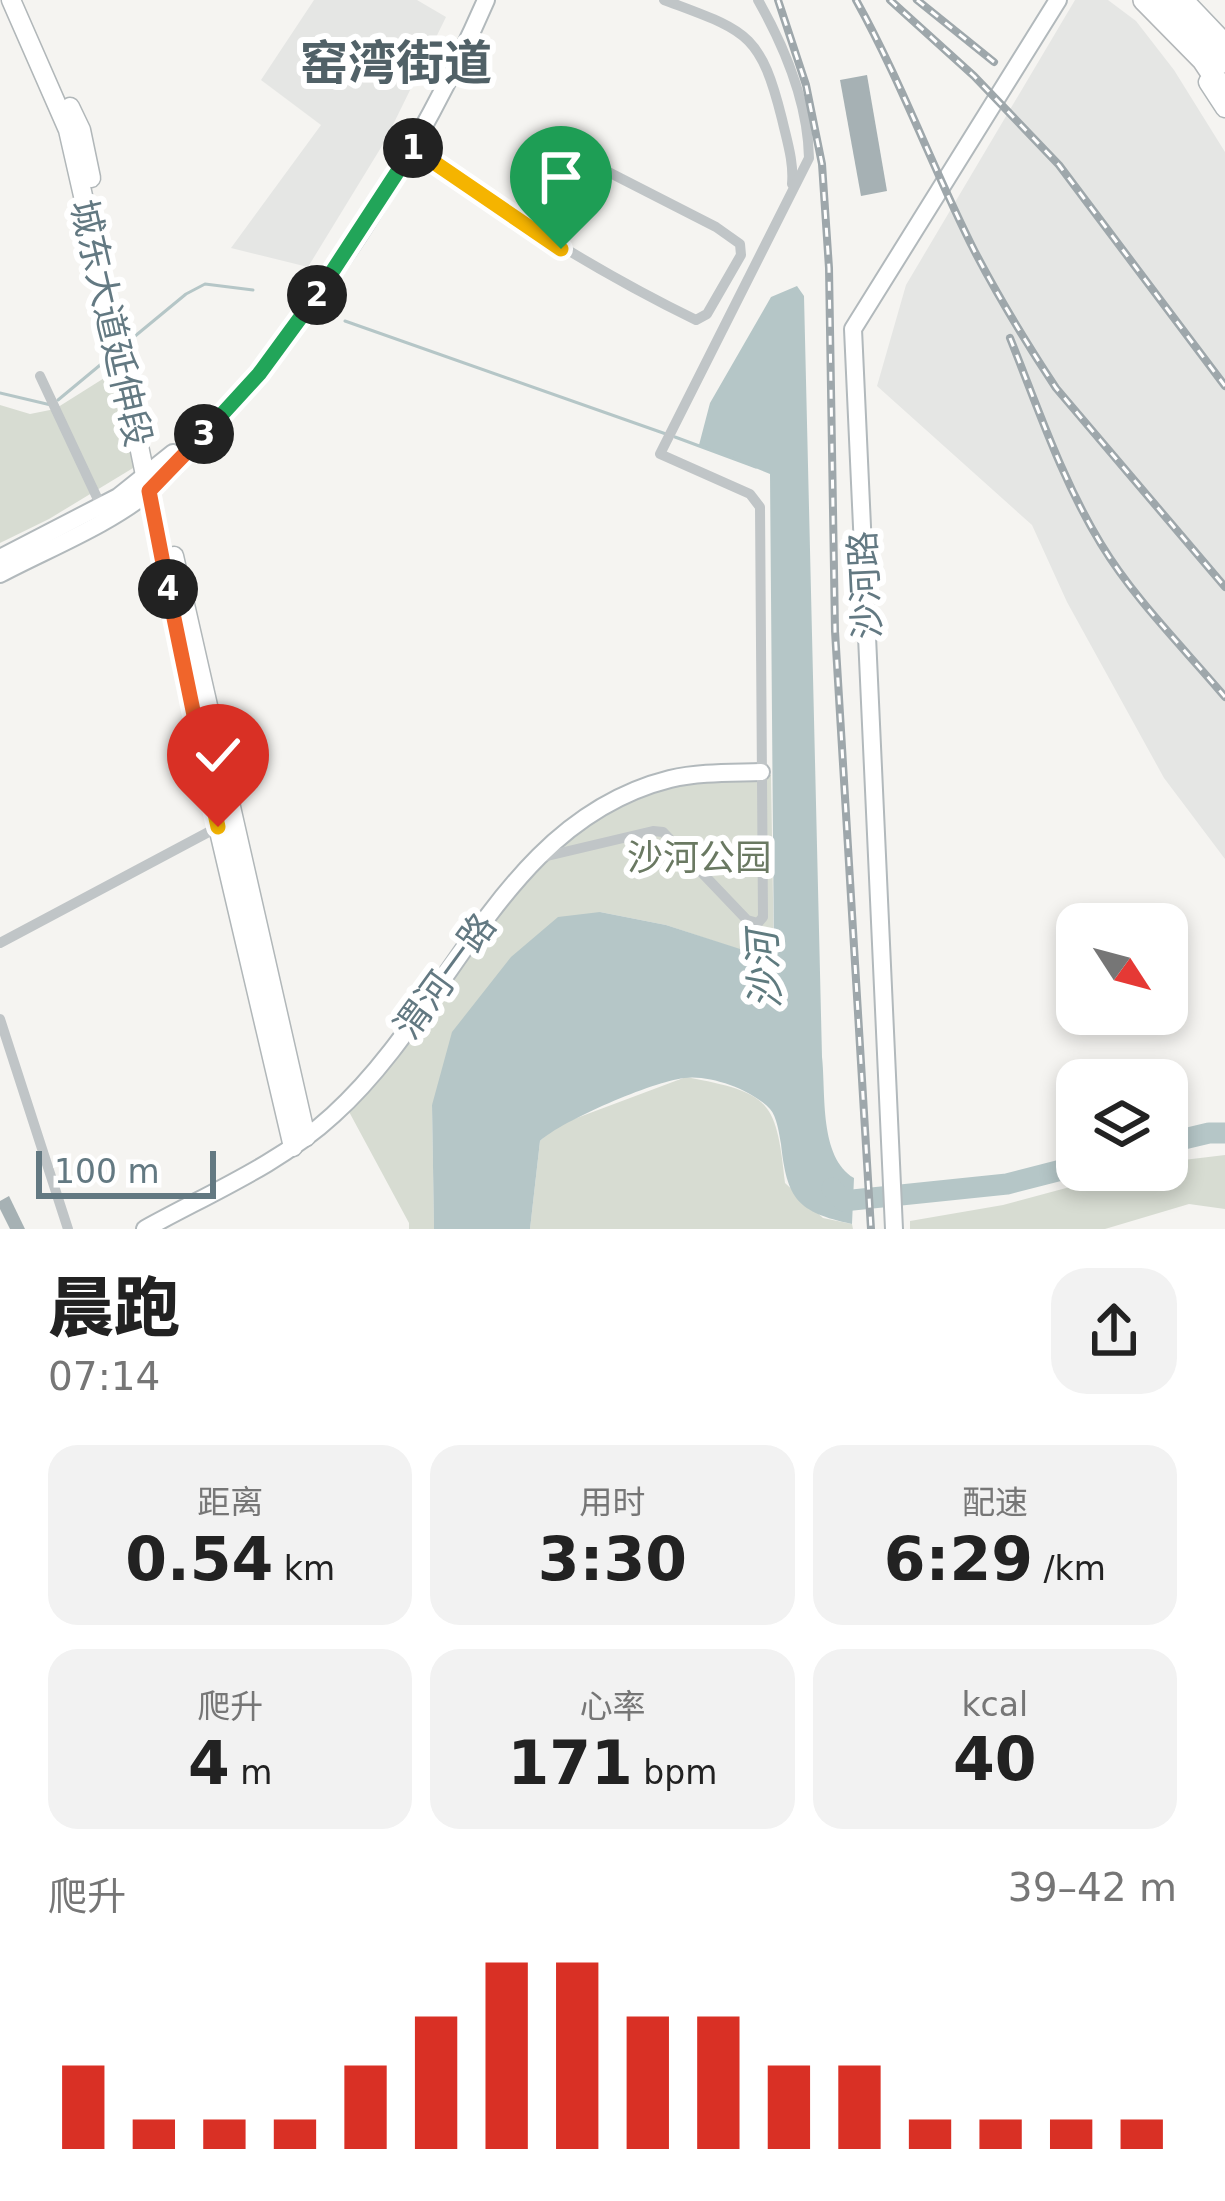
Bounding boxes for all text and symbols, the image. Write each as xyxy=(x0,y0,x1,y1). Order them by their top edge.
district label: 窑湾街道 xyxy=(300,35,492,91)
pin: 1 xyxy=(383,118,443,178)
pin xyxy=(510,126,612,249)
text: 1 xyxy=(402,128,424,167)
icon: arrive xyxy=(528,144,594,210)
street label: 城东大道延伸段 xyxy=(63,196,159,450)
pin: 2 xyxy=(287,265,347,325)
text: 2 xyxy=(306,275,328,314)
pin: 3 xyxy=(174,404,234,464)
text: 3 xyxy=(193,414,215,453)
street label: 沙河路 xyxy=(842,530,888,640)
pin: 4 xyxy=(138,559,198,619)
text: 4 xyxy=(157,569,179,608)
pin xyxy=(167,704,269,827)
icon: check xyxy=(185,722,251,788)
park label: 沙河公园 xyxy=(627,837,771,878)
north arrow xyxy=(1056,903,1188,1035)
map controls xyxy=(1056,903,1188,1191)
street label: 渭河一路 xyxy=(386,906,504,1046)
water label: 沙河 xyxy=(739,923,789,1010)
button: layers xyxy=(1056,1059,1188,1191)
scale bar xyxy=(36,1145,216,1198)
text: 100 m xyxy=(54,1152,160,1191)
button: share xyxy=(1051,1268,1177,1394)
text: 晨跑 xyxy=(48,1270,180,1347)
text: 07:14 xyxy=(48,1354,160,1399)
text: 距离 xyxy=(197,1483,263,1522)
text: 用时 xyxy=(579,1483,645,1522)
text: 配速 xyxy=(962,1483,1028,1522)
text: 0.54 xyxy=(125,1524,273,1594)
text: 3:30 xyxy=(538,1524,687,1594)
text: 6:29 xyxy=(884,1524,1033,1594)
text: km xyxy=(273,1549,335,1588)
text: /km xyxy=(1033,1549,1106,1588)
text: kcal xyxy=(962,1685,1028,1724)
text: 爬升 xyxy=(197,1687,263,1726)
text: 心率 xyxy=(579,1687,645,1726)
text: 40 xyxy=(953,1724,1037,1794)
text: 4 xyxy=(188,1728,230,1798)
text: 171 xyxy=(508,1728,633,1798)
text: m xyxy=(230,1753,272,1792)
text: bpm xyxy=(633,1753,717,1792)
text: 39–42 m xyxy=(1008,1865,1177,1910)
text: 爬升 xyxy=(48,1874,126,1919)

